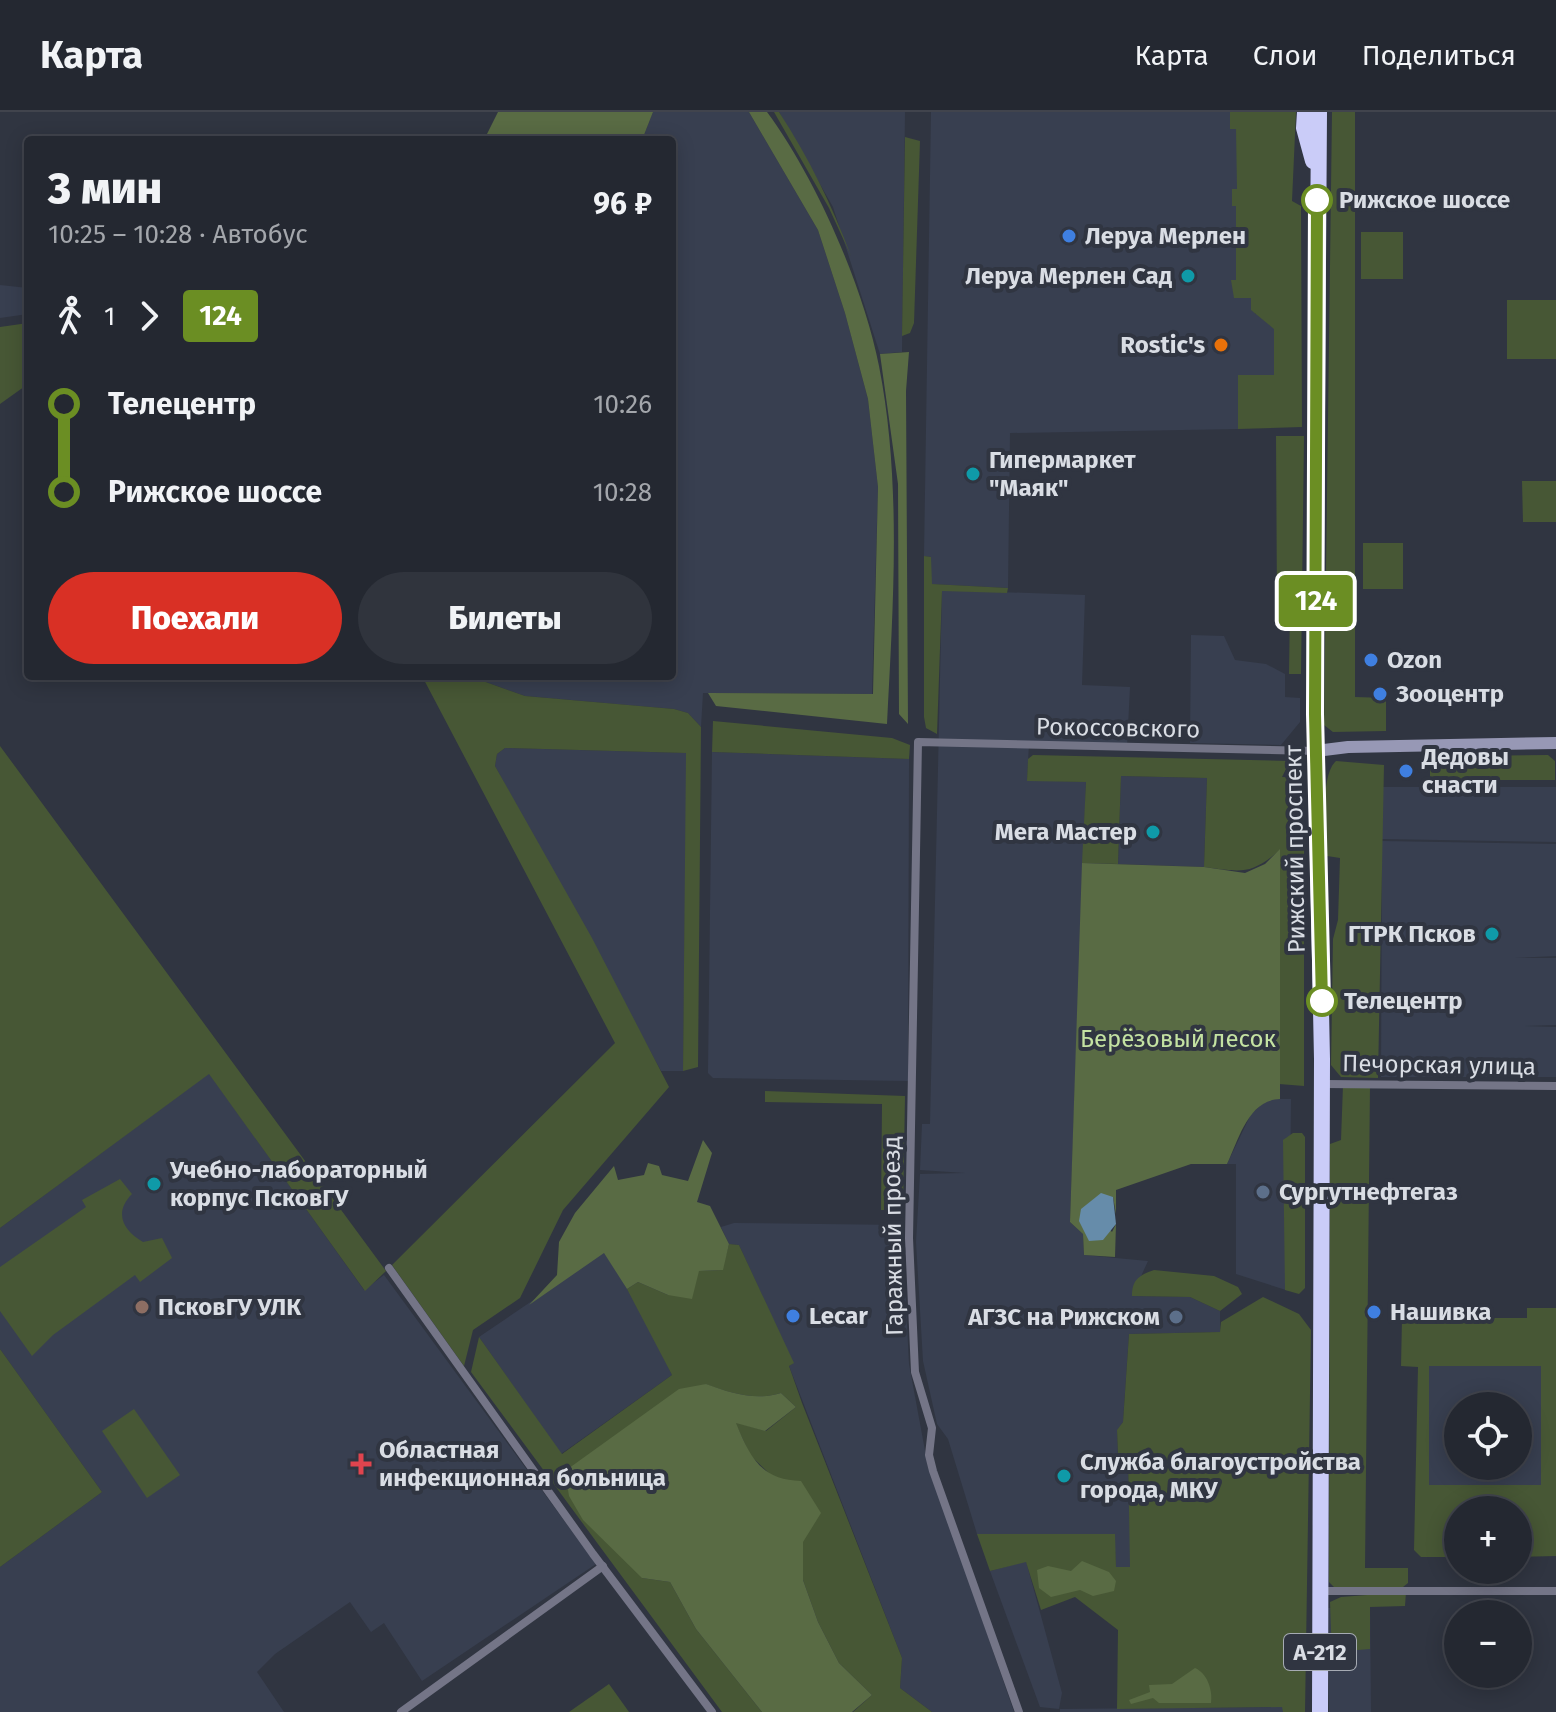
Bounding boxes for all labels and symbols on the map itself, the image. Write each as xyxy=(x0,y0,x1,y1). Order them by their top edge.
marker: Рижское шоссе xyxy=(1302,185,1332,215)
place label: Рижское шоссе xyxy=(1339,186,1510,214)
place label: Леруа Мерлен xyxy=(1085,222,1246,250)
marker: Леруа Мерлен xyxy=(1060,227,1078,245)
place label: Леруа Мерлен Сад xyxy=(965,262,1173,290)
marker: Леруа Мерлен Сад xyxy=(1179,267,1197,285)
place label: Rostic's xyxy=(1120,331,1205,359)
marker: Rostic's xyxy=(1212,336,1230,354)
place label: Гипермаркет "Маяк" xyxy=(989,446,1136,502)
marker: Гипермаркет "Маяк" xyxy=(964,465,982,483)
line badge: 124 xyxy=(1270,575,1362,627)
place label: Ozon xyxy=(1387,646,1442,674)
marker: Ozon xyxy=(1362,651,1380,669)
place label: Зооцентр xyxy=(1395,680,1504,708)
marker: Зооцентр xyxy=(1371,685,1389,703)
street label: Рокоссовского xyxy=(1036,713,1200,743)
place label: Дедовы снасти xyxy=(1421,743,1509,799)
street label: Рижский проспект xyxy=(1279,744,1311,953)
marker: Дедовы снасти xyxy=(1397,762,1415,780)
place label: Мега Мастер xyxy=(995,818,1137,846)
marker: Мега Мастер xyxy=(1144,823,1162,841)
place label: ГТРК Псков xyxy=(1348,920,1476,948)
marker: ГТРК Псков xyxy=(1483,925,1501,943)
marker: Телецентр xyxy=(1307,986,1337,1016)
place label: Телецентр xyxy=(1344,987,1463,1015)
park label: Берёзовый лесок xyxy=(1080,1025,1276,1053)
street label: Печорская улица xyxy=(1342,1049,1536,1081)
street label: Гаражный проезд xyxy=(877,1136,909,1336)
place label: Учебно-лабораторный корпус ПсковГУ xyxy=(169,1156,428,1212)
marker: Учебно-лабораторный корпус ПсковГУ xyxy=(145,1175,163,1193)
place label: Сургутнефтегаз xyxy=(1279,1178,1458,1206)
marker: Сургутнефтегаз xyxy=(1254,1183,1272,1201)
place label: ПсковГУ УЛК xyxy=(158,1293,302,1321)
marker: ПсковГУ УЛК xyxy=(133,1298,151,1316)
place label: Нашивка xyxy=(1390,1298,1491,1326)
place label: Lecar xyxy=(809,1302,868,1330)
place label: АГЗС на Рижском xyxy=(967,1303,1160,1331)
marker: Нашивка xyxy=(1365,1303,1383,1321)
marker: Lecar xyxy=(784,1307,802,1325)
marker: АГЗС на Рижском xyxy=(1167,1308,1185,1326)
place label: Областная инфекционная больница xyxy=(379,1436,666,1492)
place label: Служба благоустройства города, МКУ xyxy=(1080,1448,1361,1504)
marker: Областная инфекционная больница xyxy=(350,1453,372,1475)
marker: Служба благоустройства города, МКУ xyxy=(1055,1467,1073,1485)
road number: А-212 xyxy=(1284,1634,1356,1670)

